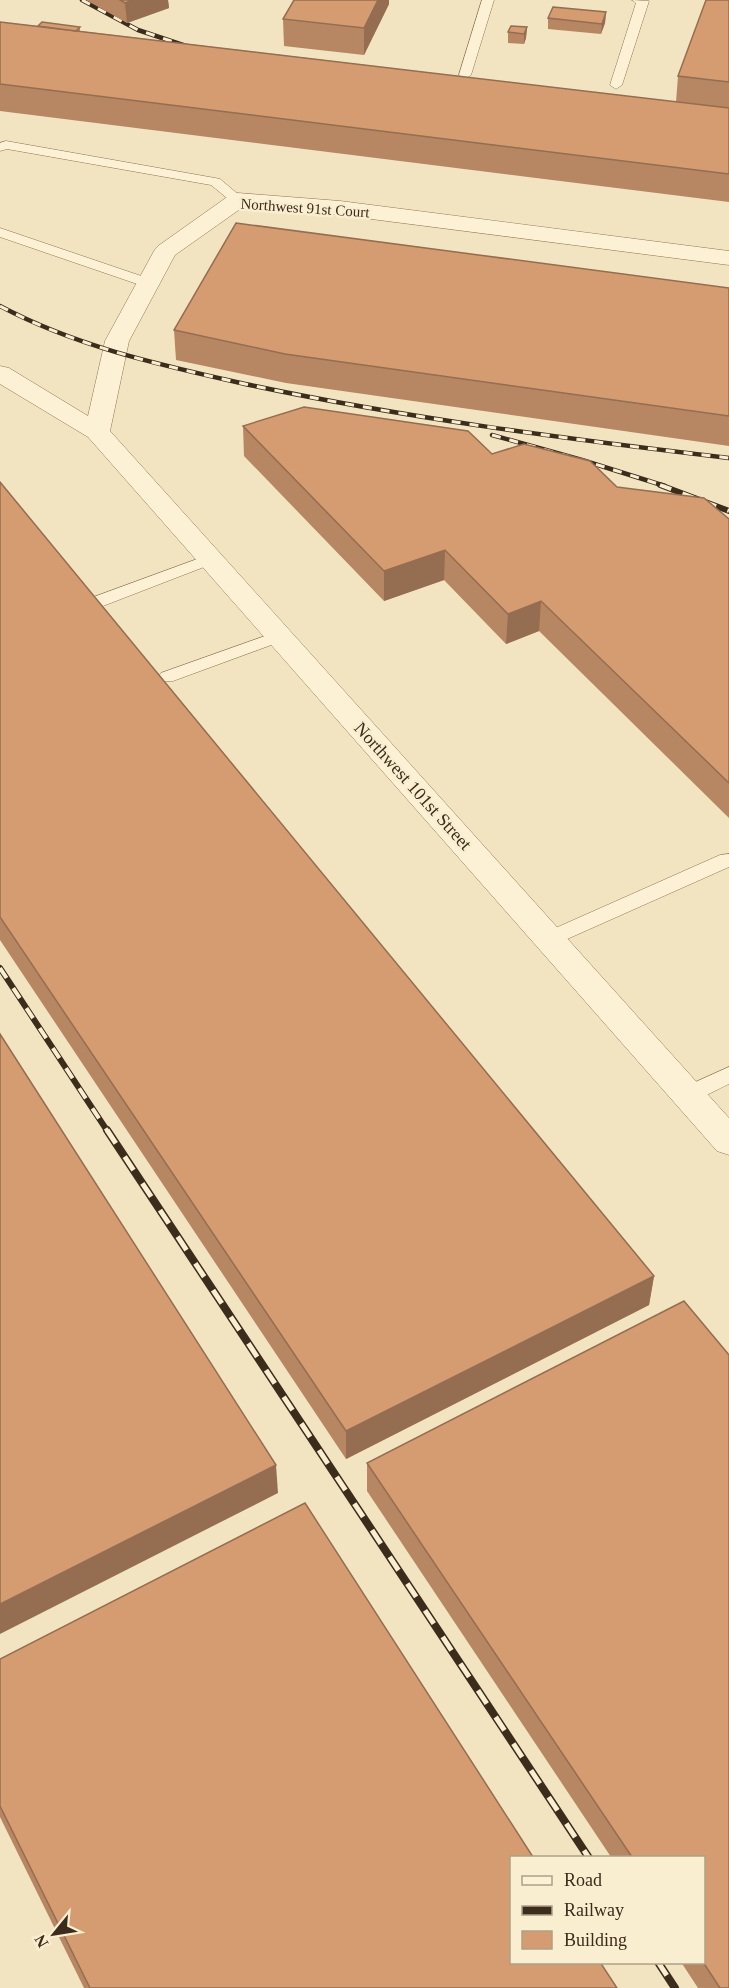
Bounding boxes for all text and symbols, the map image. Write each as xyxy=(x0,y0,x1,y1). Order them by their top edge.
street label: Northwest 91st Court xyxy=(240,196,371,221)
street label: Northwest 101st Street xyxy=(350,718,476,854)
legend xyxy=(510,1856,705,1964)
text: Road xyxy=(564,1870,602,1890)
text: Railway xyxy=(564,1900,624,1920)
north arrow xyxy=(24,1904,84,1964)
text: Building xyxy=(564,1930,627,1950)
text: N xyxy=(31,1932,52,1951)

